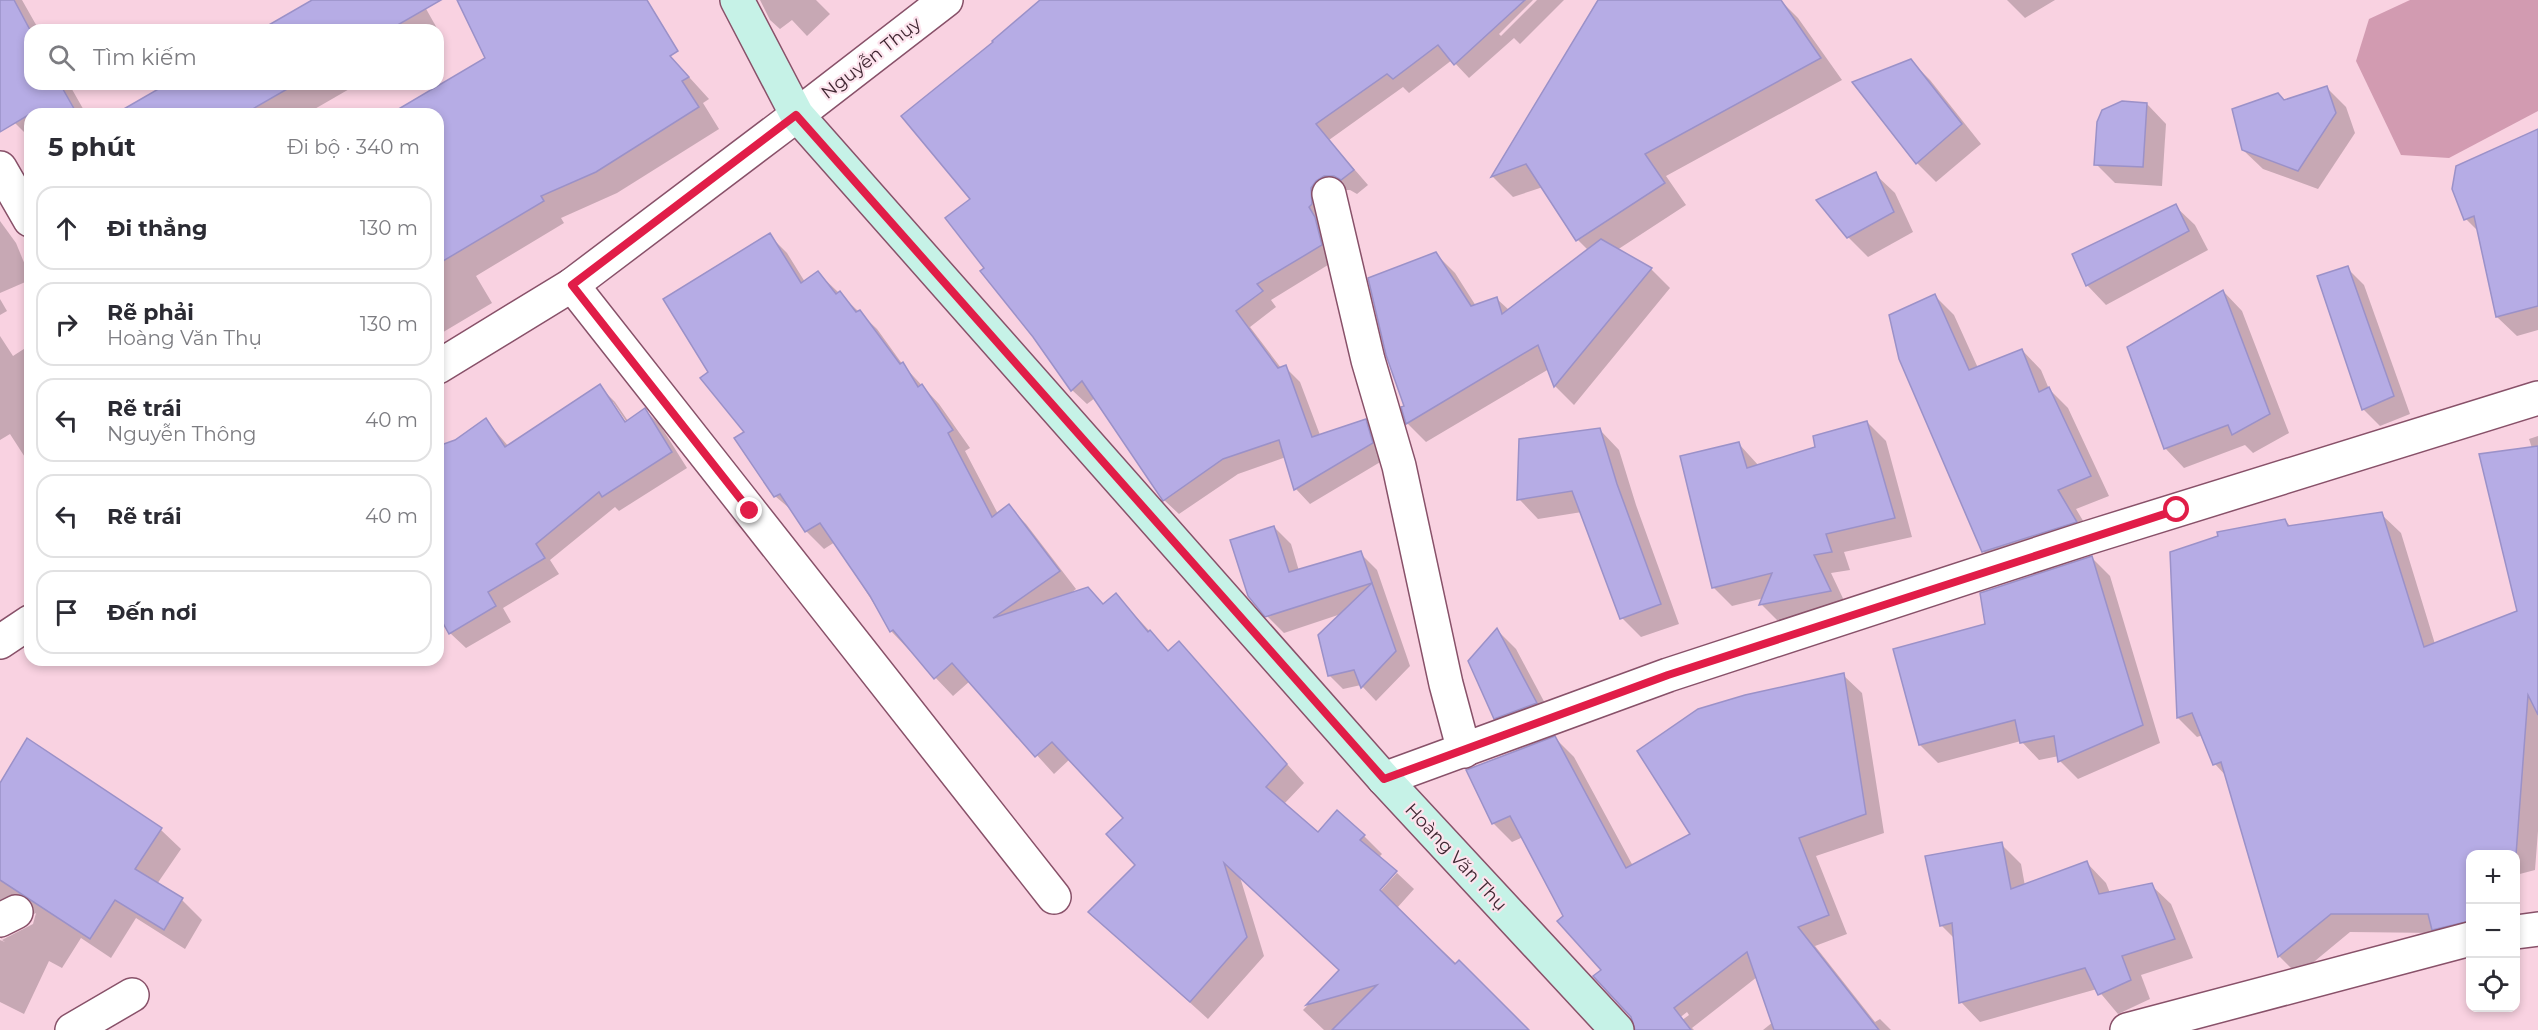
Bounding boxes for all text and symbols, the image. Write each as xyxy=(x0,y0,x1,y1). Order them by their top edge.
street label: Nguyễn Thụy xyxy=(817,12,925,104)
search box xyxy=(24,24,444,90)
icon: search xyxy=(45,41,78,74)
text: Tìm kiếm xyxy=(93,44,197,71)
text: 5 phút xyxy=(48,131,136,163)
text: Đi bộ · 340 m xyxy=(287,135,420,159)
icon: ahead xyxy=(50,212,83,245)
text: Đi thẳng xyxy=(107,215,207,242)
text: 130 m xyxy=(360,216,418,240)
text: Rẽ phải xyxy=(107,299,194,326)
icon: right xyxy=(50,308,83,341)
text: 130 m xyxy=(360,312,418,336)
text: Hoàng Văn Thụ xyxy=(107,326,262,350)
text: Rẽ trái xyxy=(107,395,182,422)
icon: left xyxy=(50,404,83,437)
text: 40 m xyxy=(365,408,418,432)
text: Nguyễn Thông xyxy=(107,422,256,446)
route start xyxy=(2163,496,2189,522)
route end xyxy=(736,497,762,523)
icon: left xyxy=(50,500,83,533)
text: Rẽ trái xyxy=(107,503,182,530)
text: 40 m xyxy=(365,504,418,528)
icon: arrive xyxy=(50,596,83,629)
text: Đến nơi xyxy=(107,599,197,626)
street label: Hoàng Văn Thụ xyxy=(1400,799,1512,915)
map controls xyxy=(2466,850,2520,1012)
button: + xyxy=(2466,850,2520,904)
button: − xyxy=(2466,904,2520,958)
button: locate xyxy=(2466,958,2520,1012)

